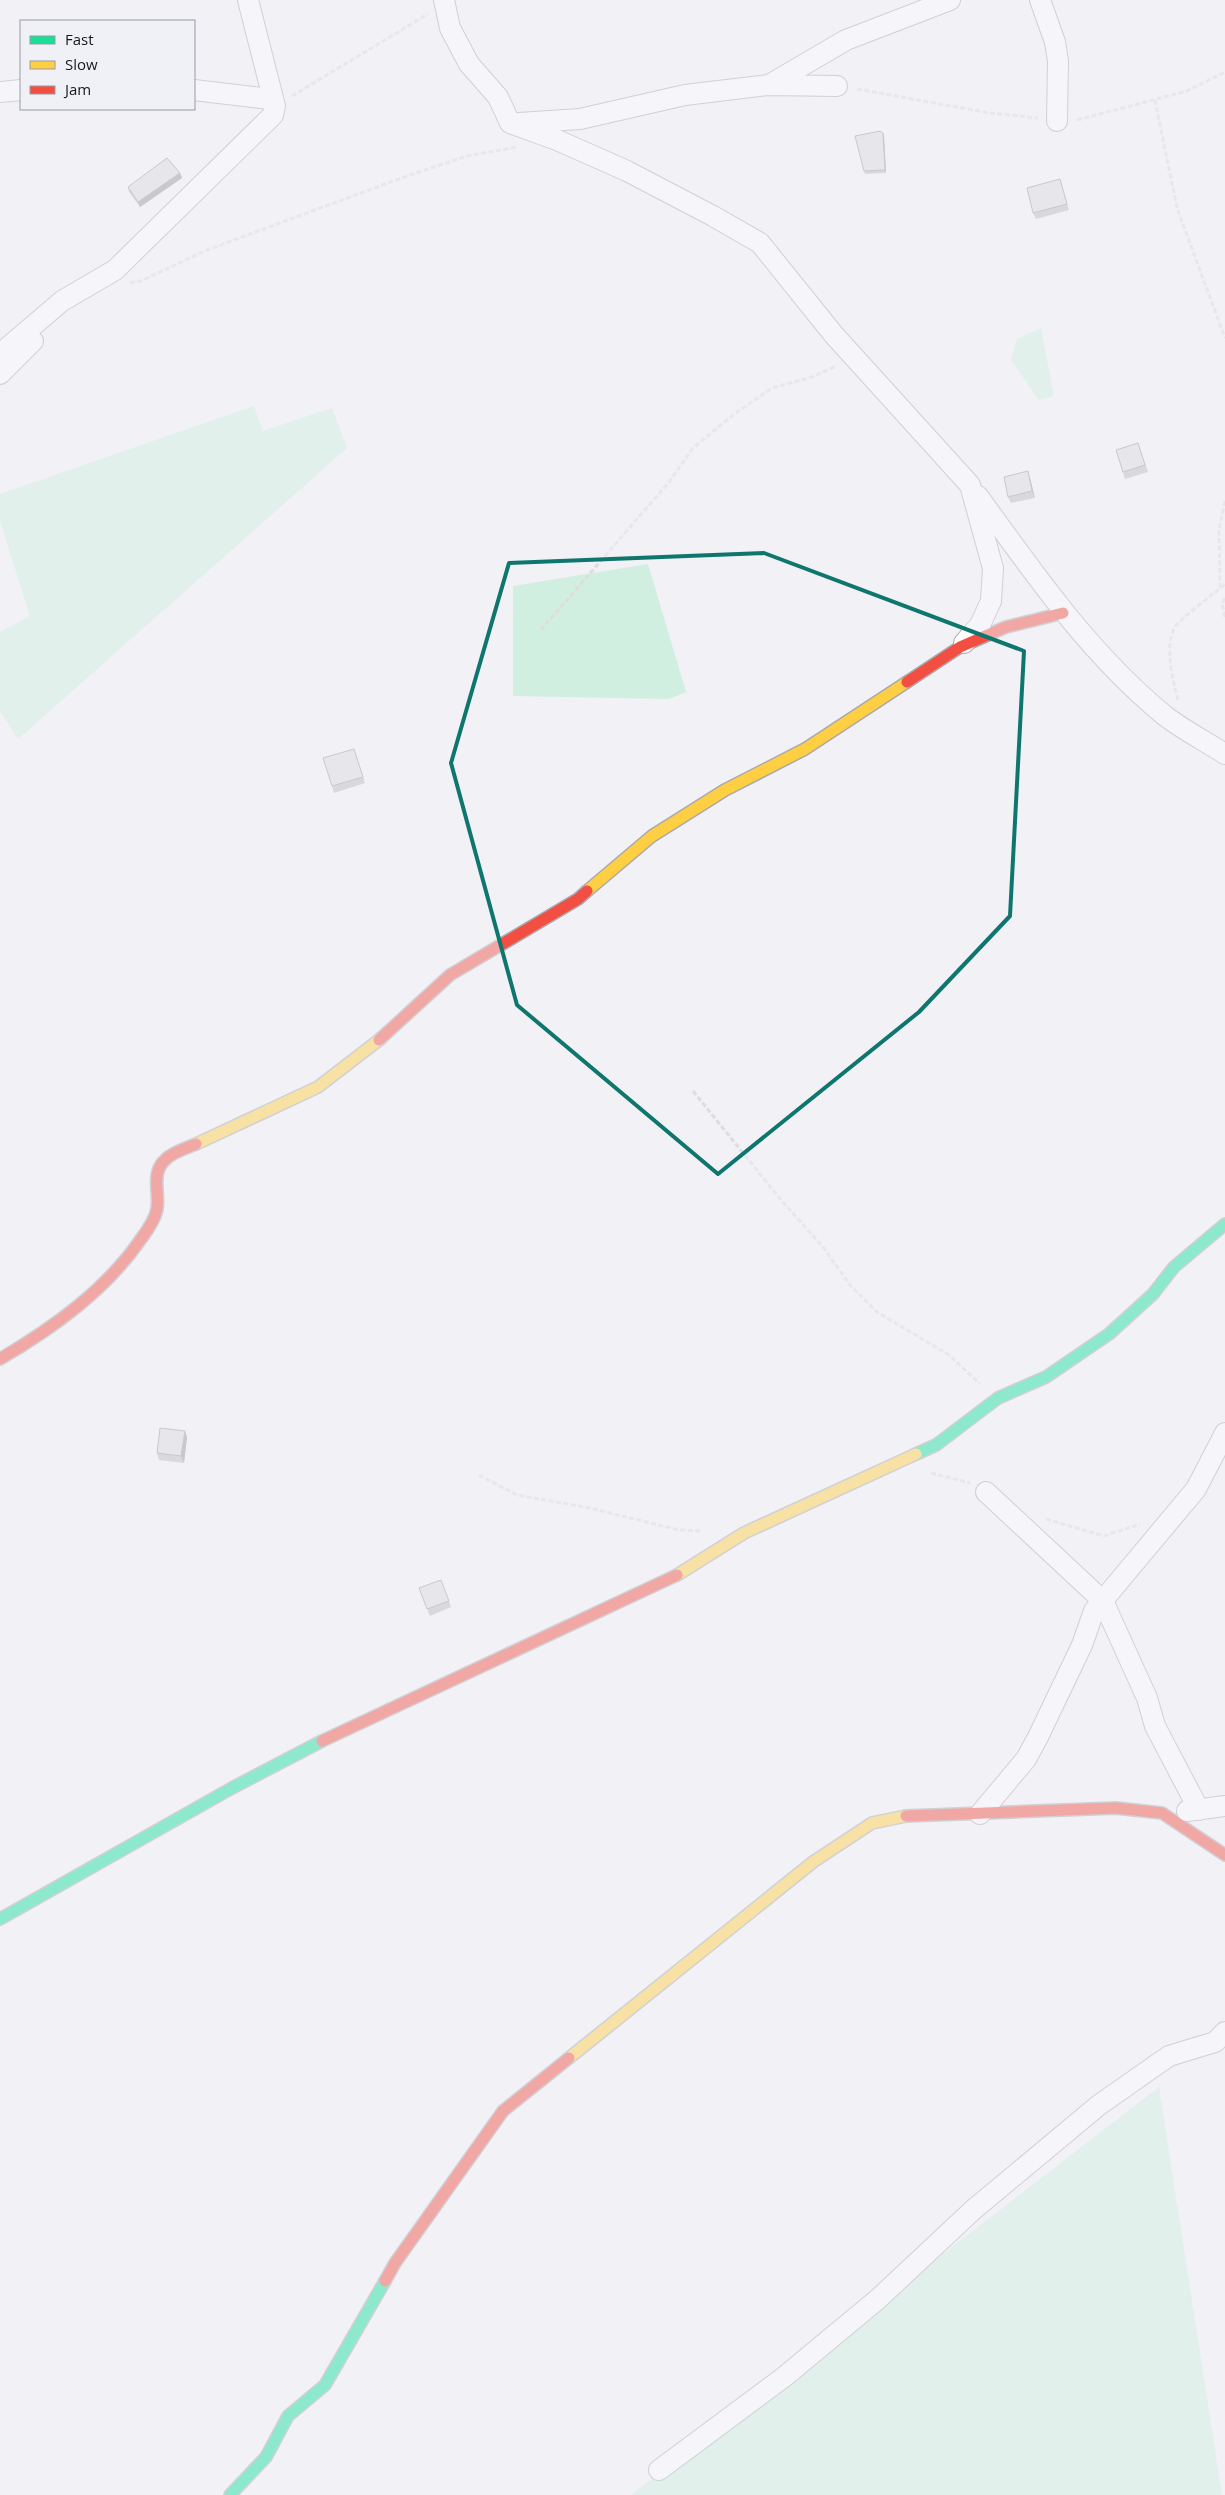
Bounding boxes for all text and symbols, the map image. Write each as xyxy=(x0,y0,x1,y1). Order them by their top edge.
legend xyxy=(20,20,195,110)
text: Fast xyxy=(65,29,94,49)
text: Slow xyxy=(65,54,98,74)
text: Jam xyxy=(63,79,91,99)

